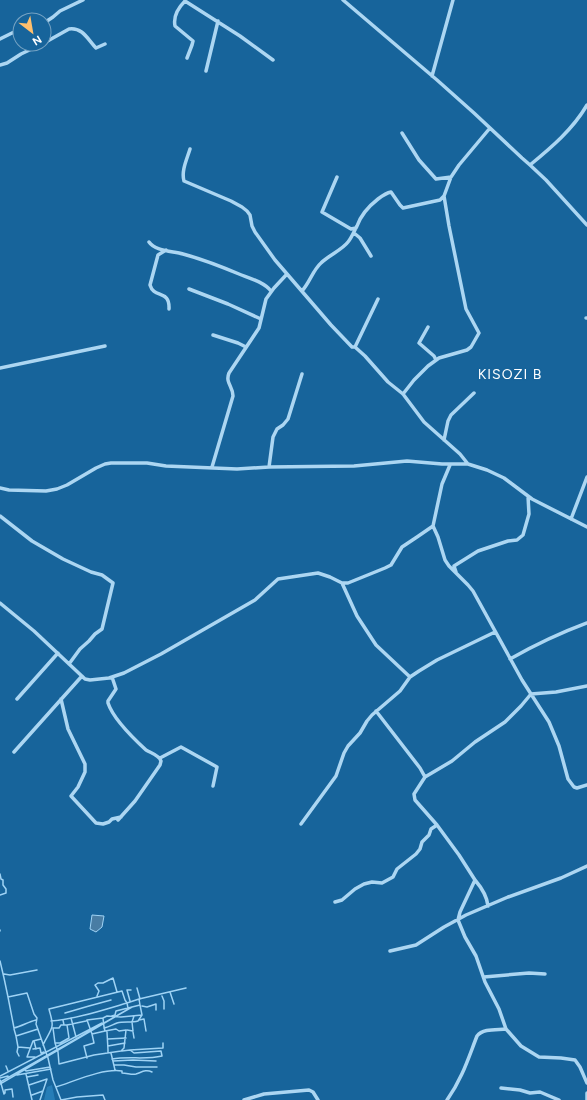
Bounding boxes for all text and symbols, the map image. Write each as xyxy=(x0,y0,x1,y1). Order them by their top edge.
north arrow xyxy=(12,12,52,52)
text: N xyxy=(30,32,44,48)
district label: KISOZI B xyxy=(478,366,542,383)

